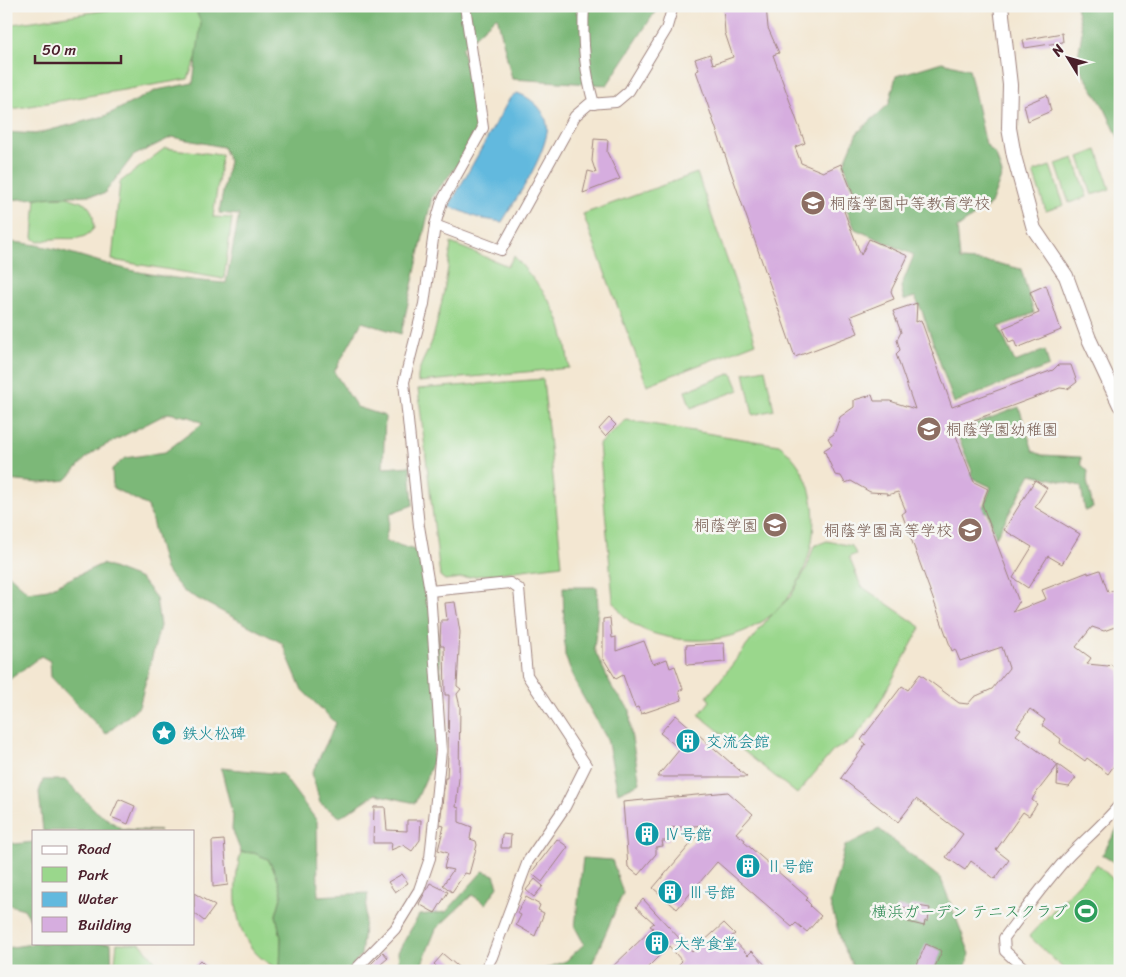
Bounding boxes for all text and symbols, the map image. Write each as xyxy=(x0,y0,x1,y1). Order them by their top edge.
scale bar xyxy=(35,32,121,64)
north arrow xyxy=(1044,32,1094,82)
text: 50 m xyxy=(42,37,77,63)
text: N xyxy=(1045,39,1071,63)
place label: 桐蔭学園中等教育学校 xyxy=(830,189,990,218)
school or university icon: 桐蔭学園中等教育学校 xyxy=(800,190,826,216)
place label: 桐蔭学園幼稚園 xyxy=(946,415,1058,444)
school or university icon: 桐蔭学園幼稚園 xyxy=(916,416,942,442)
place label: 桐蔭学園 xyxy=(694,511,758,540)
school or university icon: 桐蔭学園 xyxy=(762,512,788,538)
place label: 桐蔭学園高等学校 xyxy=(824,516,952,545)
school or university icon: 桐蔭学園高等学校 xyxy=(957,517,983,543)
place label: 鉄火松碑 xyxy=(182,719,246,748)
place icon: 鉄火松碑 xyxy=(151,720,177,746)
place label: 交流会館 xyxy=(706,727,770,756)
building icon: 交流会館 xyxy=(675,728,701,754)
place label: Ⅳ号館 xyxy=(664,820,712,849)
building icon: Ⅳ号館 xyxy=(634,821,660,847)
legend xyxy=(32,830,195,944)
text: Road xyxy=(78,836,111,862)
place label: Ⅱ号館 xyxy=(766,852,814,881)
building icon: Ⅱ号館 xyxy=(735,853,761,879)
text: Park xyxy=(78,862,109,888)
place label: Ⅲ号館 xyxy=(688,878,736,907)
building icon: Ⅲ号館 xyxy=(657,879,683,905)
text: Water xyxy=(78,886,118,912)
place label: 横浜ガーデン テニスクラブ xyxy=(872,897,1068,926)
sports icon: 横浜ガーデン テニスクラブ xyxy=(1073,898,1099,924)
text: Building xyxy=(78,912,132,938)
place label: 大学食堂 xyxy=(674,929,738,958)
building icon: 大学食堂 xyxy=(644,930,670,956)

